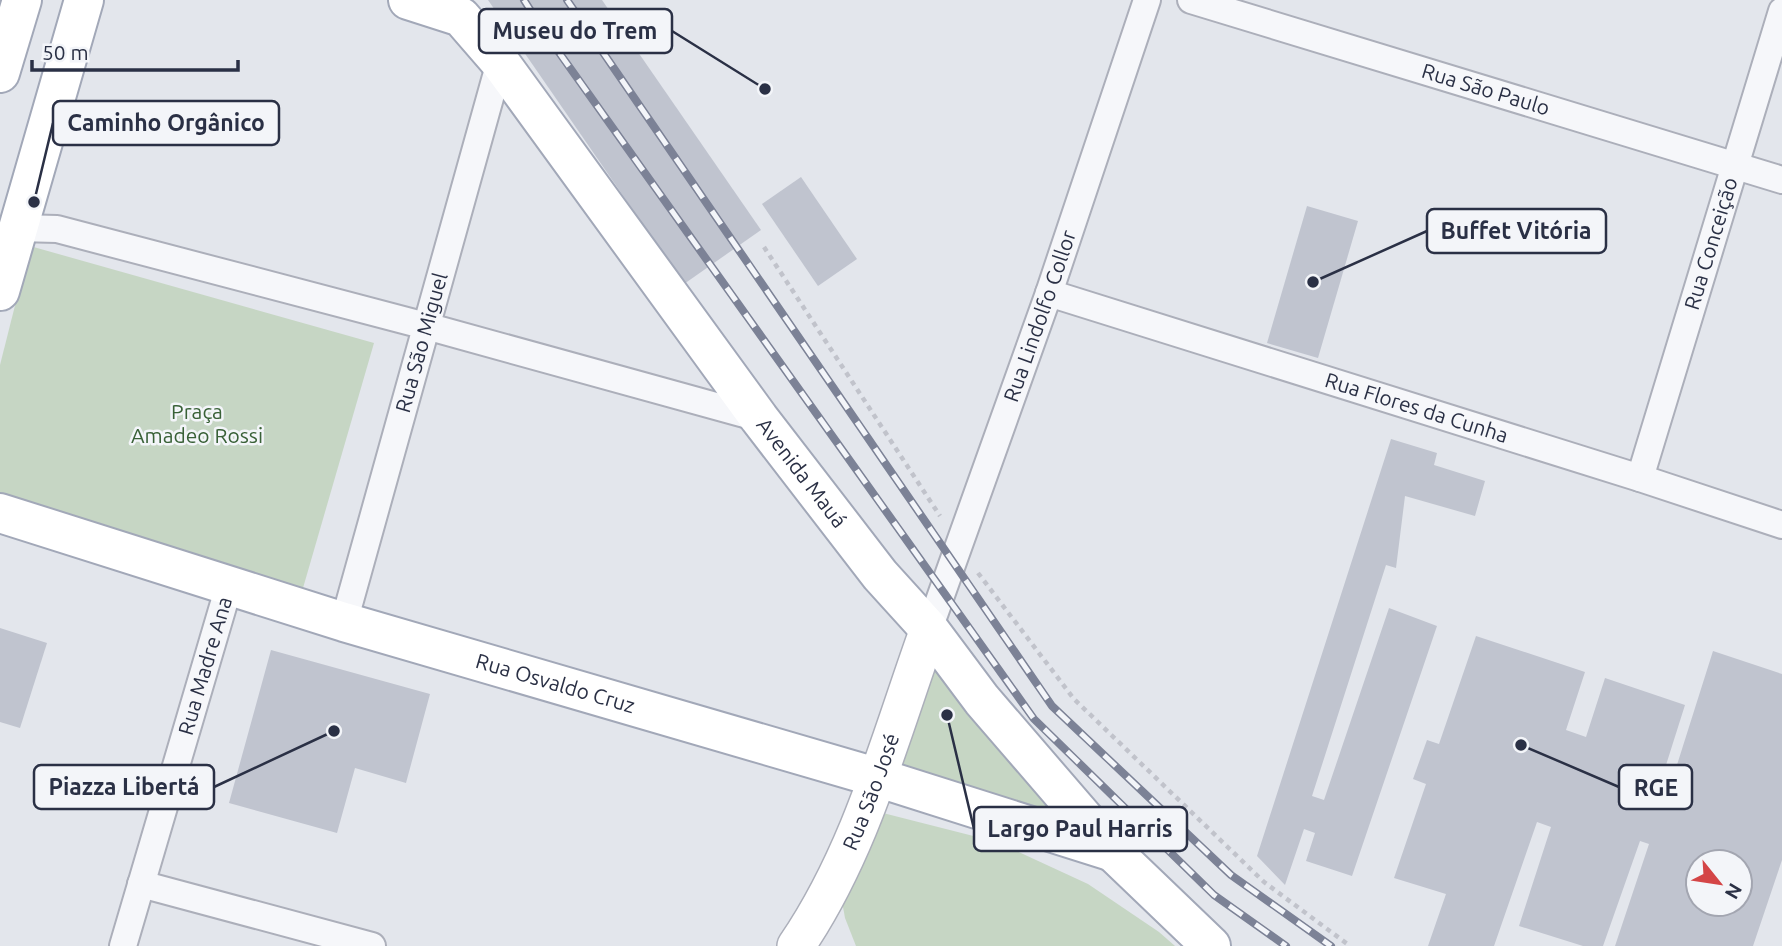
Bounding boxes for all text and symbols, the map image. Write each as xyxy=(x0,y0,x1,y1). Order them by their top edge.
callout: Museu do Trem xyxy=(479,9,672,53)
text: Museu do Trem xyxy=(493,18,657,43)
scale bar xyxy=(32,28,238,72)
text: 50 m xyxy=(42,40,89,64)
street label: Rua São Paulo xyxy=(1419,58,1553,120)
callout: Caminho Orgânico xyxy=(53,101,279,145)
text: Caminho Orgânico xyxy=(67,110,265,135)
street label: Rua Conceição xyxy=(1679,174,1742,312)
callout: Buffet Vitória xyxy=(1427,209,1606,253)
text: Buffet Vitória xyxy=(1440,218,1592,243)
street label: Rua Lindolfo Collor xyxy=(998,227,1080,405)
street label: Rua São Miguel xyxy=(390,270,452,415)
street label: Rua Flores da Cunha xyxy=(1322,367,1511,447)
park label: Praça Amadeo Rossi xyxy=(131,399,263,447)
street label: Avenida Mauá xyxy=(752,413,852,532)
street label: Rua Madre Ana xyxy=(173,594,236,738)
street label: Rua Osvaldo Cruz xyxy=(473,648,638,717)
street label: Rua São José xyxy=(837,730,903,854)
callout: Piazza Libertá xyxy=(34,765,214,809)
callout: RGE xyxy=(1619,765,1692,809)
text: Piazza Libertá xyxy=(48,774,200,799)
text: RGE xyxy=(1634,775,1678,800)
callout: Largo Paul Harris xyxy=(974,807,1187,851)
text: Largo Paul Harris xyxy=(987,816,1173,841)
north arrow xyxy=(1684,848,1754,918)
text: N xyxy=(1721,880,1747,903)

